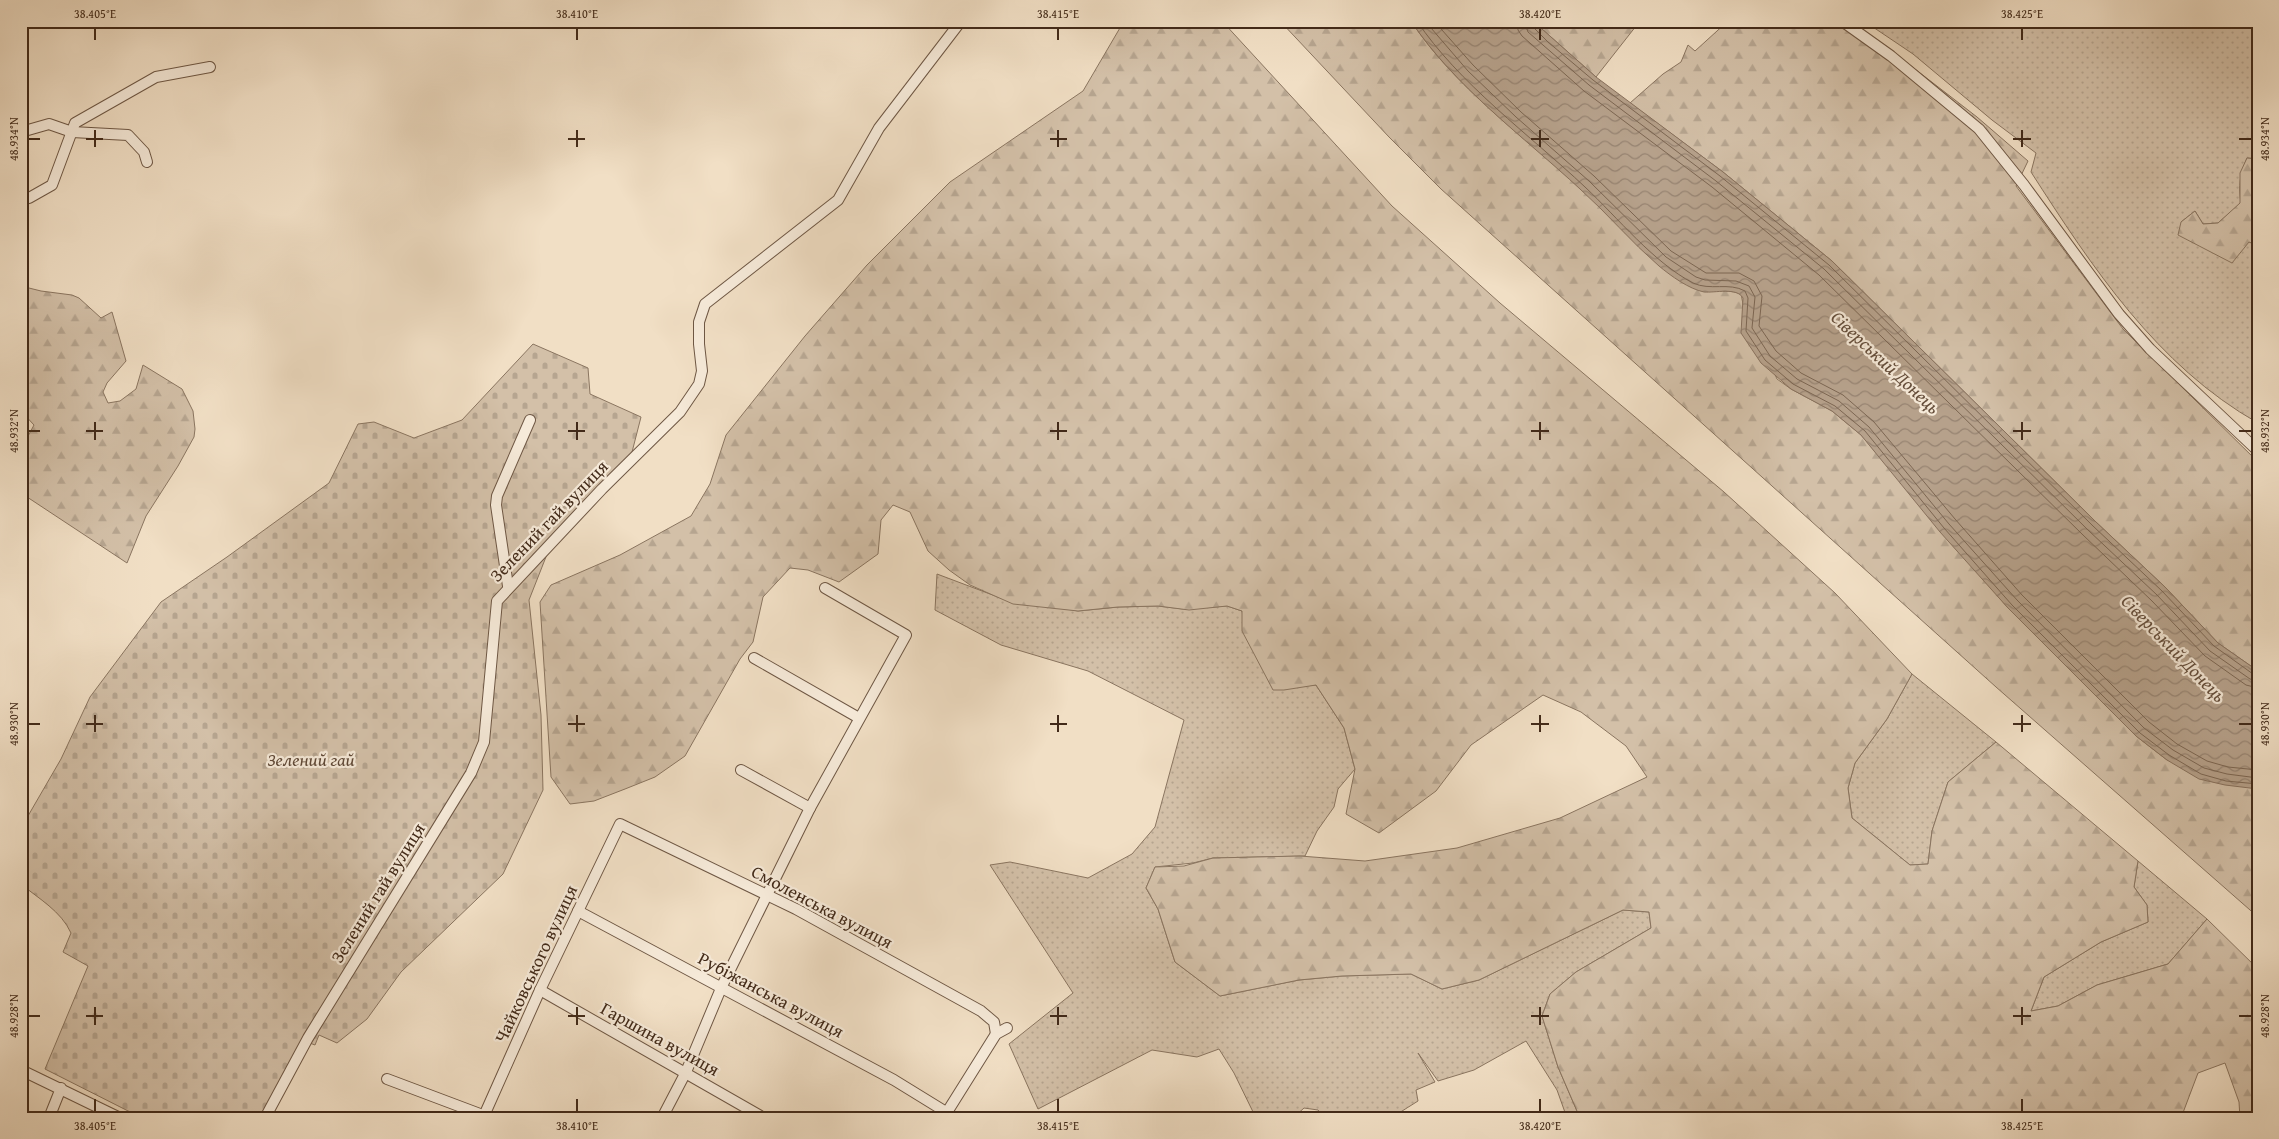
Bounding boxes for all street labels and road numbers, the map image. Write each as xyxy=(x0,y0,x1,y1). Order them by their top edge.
street label: Зелений гай вулиця xyxy=(483,453,614,588)
street label: Зелений гай вулиця xyxy=(324,817,432,968)
street label: Смоленська вулиця xyxy=(747,858,898,955)
street label: Чайковського вулиця xyxy=(487,880,584,1047)
street label: Рубіжанська вулиця xyxy=(694,945,849,1044)
street label: Гаршина вулиця xyxy=(596,995,725,1082)

